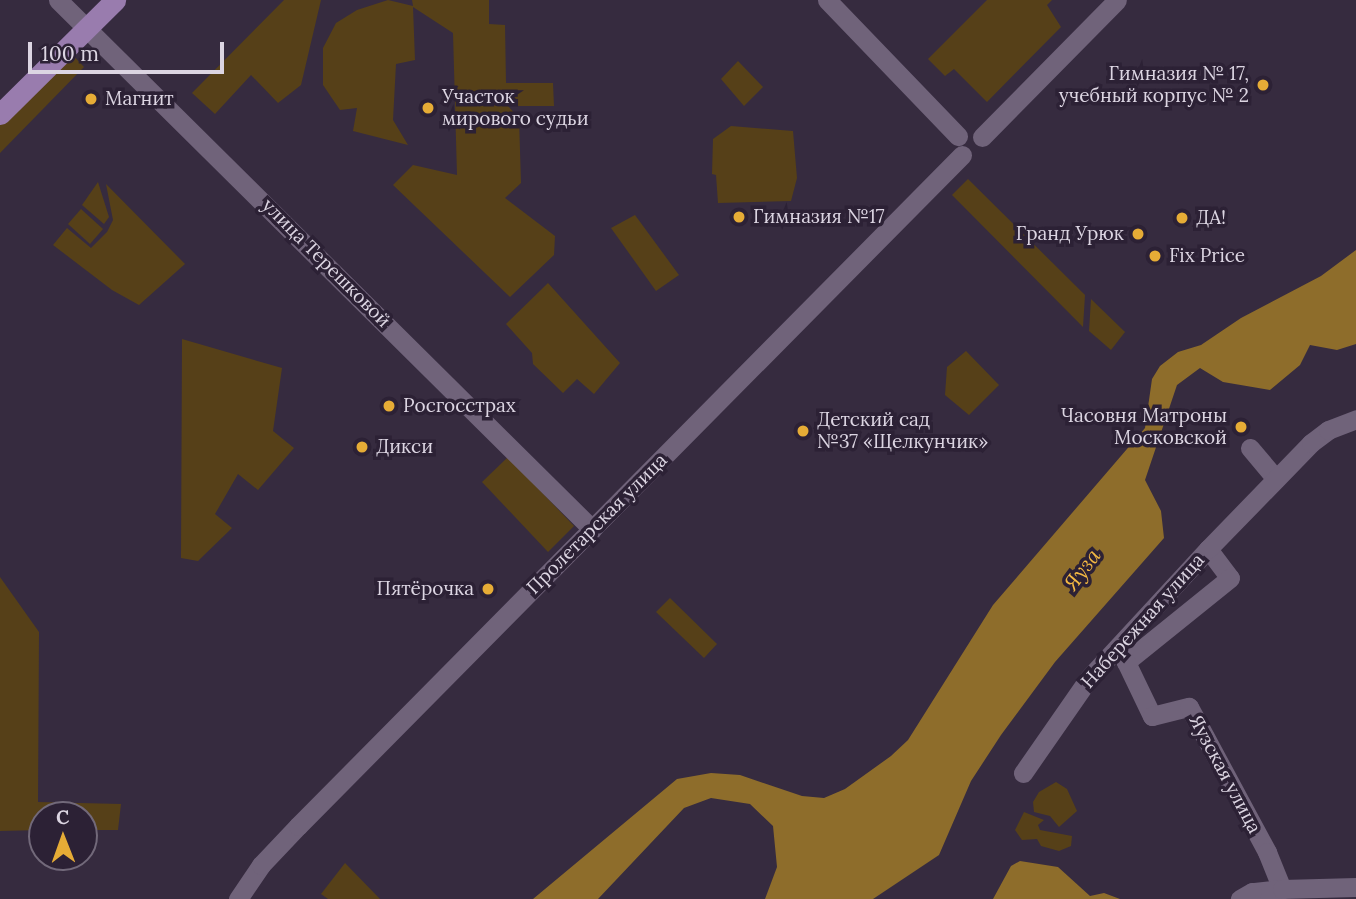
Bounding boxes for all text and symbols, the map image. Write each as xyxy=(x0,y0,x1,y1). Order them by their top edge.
scale bar xyxy=(32,28,228,72)
text: 100 m xyxy=(41,40,99,67)
place label: Гимназия № 17, учебный корпус № 2 xyxy=(1059,63,1249,107)
marker: Гимназия № 17, учебный корпус № 2 xyxy=(1255,77,1271,93)
place label: Участок мирового судьи xyxy=(442,86,589,130)
place label: Магнит xyxy=(105,88,174,110)
marker: Магнит xyxy=(83,91,99,107)
marker: Участок мирового судьи xyxy=(420,100,436,116)
street label: улица Терешковой xyxy=(257,194,395,332)
place label: Гимназия №17 xyxy=(753,206,885,228)
place label: ДА! xyxy=(1196,207,1226,229)
marker: Гимназия №17 xyxy=(731,209,747,225)
marker: ДА! xyxy=(1174,210,1190,226)
place label: Гранд Урюк xyxy=(1016,223,1124,245)
marker: Гранд Урюк xyxy=(1130,226,1146,242)
place label: Fix Price xyxy=(1169,245,1245,267)
marker: Fix Price xyxy=(1147,248,1163,264)
place label: Росгосстрах xyxy=(403,395,516,417)
marker: Росгосстрах xyxy=(381,398,397,414)
place label: Часовня Матроны Московской xyxy=(1061,405,1227,449)
place label: Детский сад №37 «Щелкунчик» xyxy=(817,409,988,453)
marker: Часовня Матроны Московской xyxy=(1233,419,1249,435)
marker: Детский сад №37 «Щелкунчик» xyxy=(795,423,811,439)
place label: Дикси xyxy=(376,436,433,458)
marker: Дикси xyxy=(354,439,370,455)
street label: Пролетарская улица xyxy=(522,449,672,599)
water label: Яуза xyxy=(1058,544,1106,596)
street label: Набережная улица xyxy=(1077,549,1209,693)
place label: Пятёрочка xyxy=(376,578,474,600)
marker: Пятёрочка xyxy=(480,581,496,597)
street label: Яузская улица xyxy=(1184,711,1266,837)
north arrow xyxy=(28,801,98,871)
text: С xyxy=(56,805,69,829)

